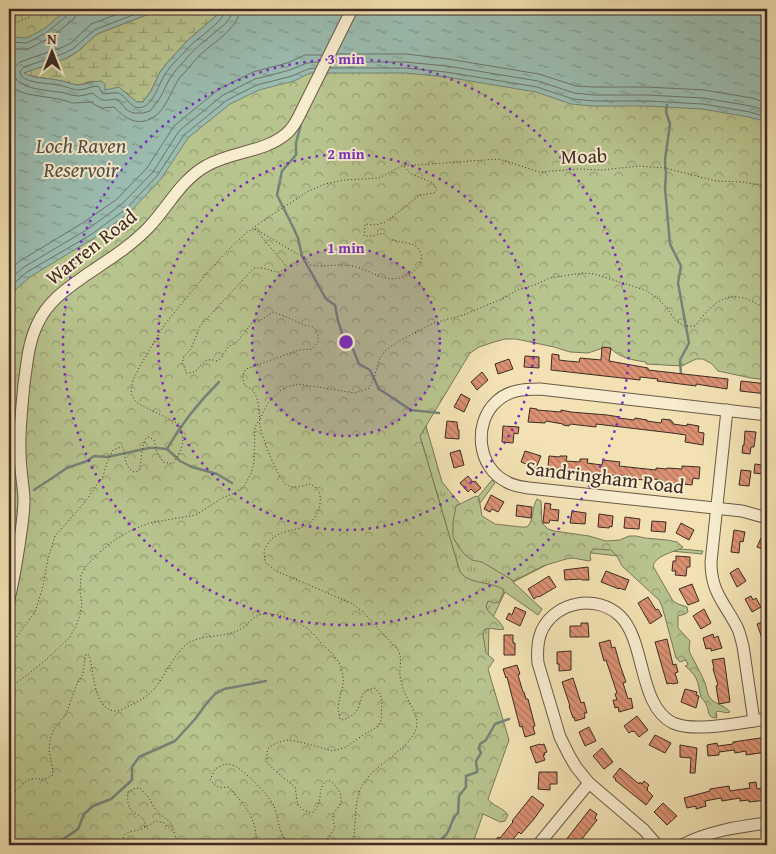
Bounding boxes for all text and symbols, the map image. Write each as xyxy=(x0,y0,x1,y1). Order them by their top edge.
north arrow xyxy=(28,28,78,78)
text: N xyxy=(47,29,57,49)
text: 3 min xyxy=(327,48,365,69)
water label: Loch Raven Reservoir xyxy=(35,130,127,185)
street label: Moab xyxy=(560,140,608,171)
text: 2 min xyxy=(327,143,365,164)
street label: Warren Road xyxy=(39,202,143,292)
text: 1 min xyxy=(327,237,365,258)
centre of rings xyxy=(337,333,355,351)
street label: Sandringham Road xyxy=(524,452,686,501)

